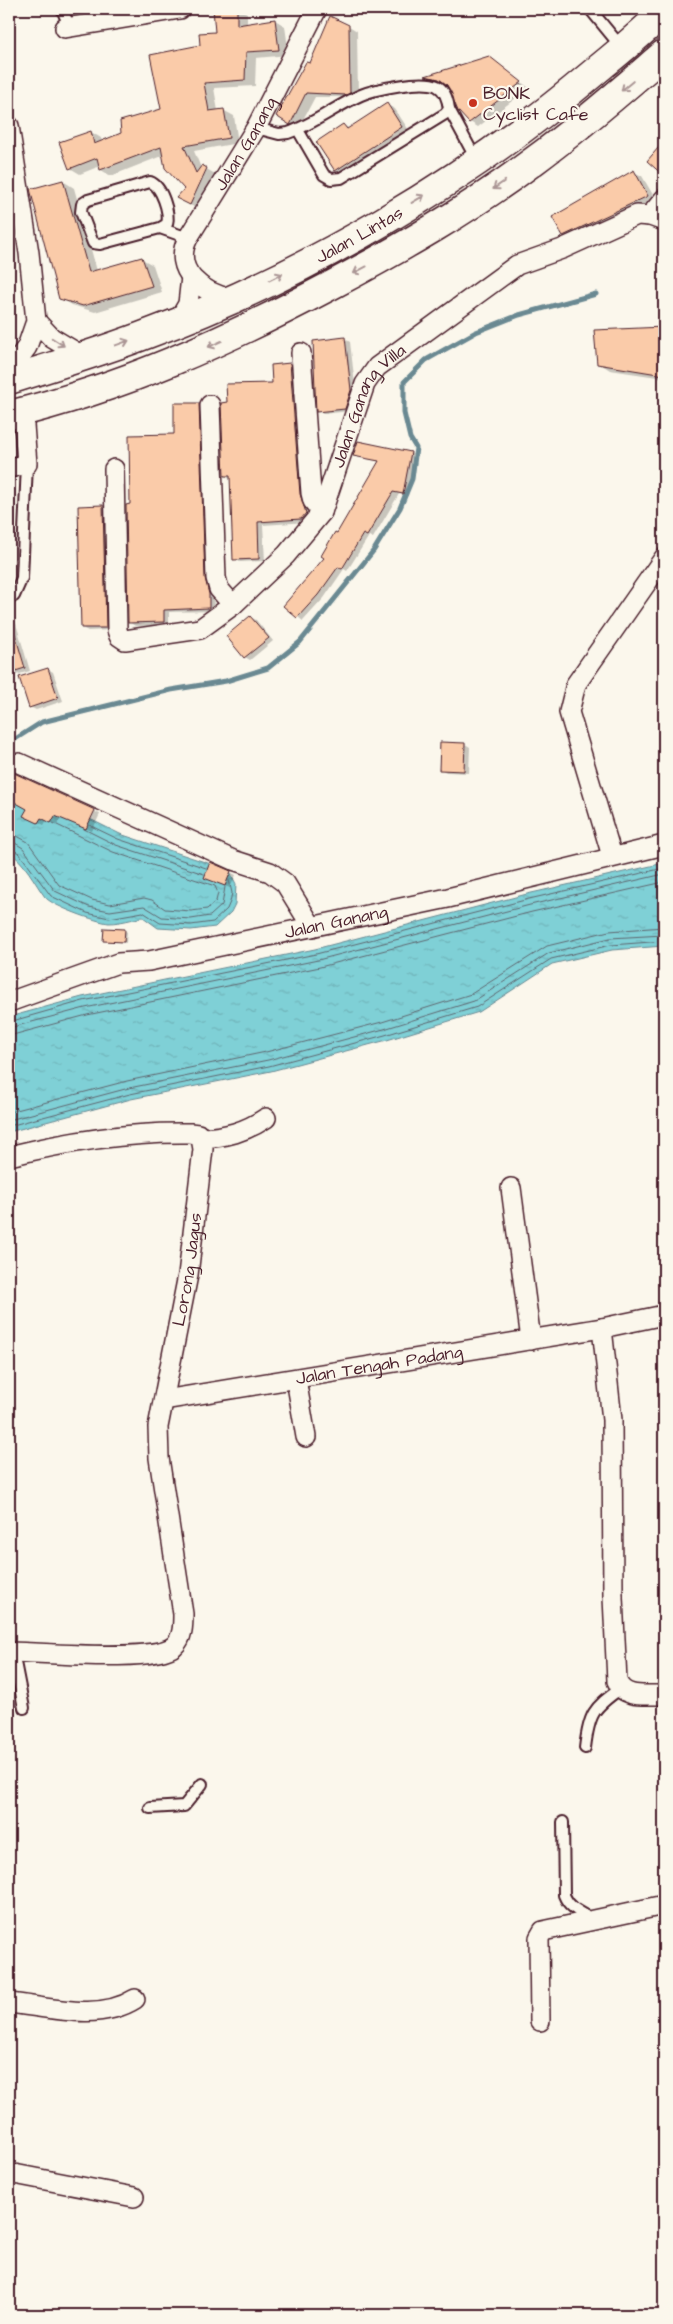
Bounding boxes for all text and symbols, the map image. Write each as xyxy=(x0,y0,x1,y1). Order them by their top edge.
one-way arrow xyxy=(621,80,634,91)
place label: BONK Cyclist Cafe xyxy=(483,81,589,128)
street label: Jalan Ganang xyxy=(208,92,283,195)
marker: BONK Cyclist Cafe xyxy=(467,97,479,109)
one-way arrow xyxy=(492,180,506,190)
one-way arrow xyxy=(411,194,425,204)
street label: Jalan Lintas xyxy=(311,200,408,269)
one-way arrow xyxy=(353,266,368,275)
one-way arrow xyxy=(268,272,283,281)
one-way arrow xyxy=(50,337,64,347)
one-way arrow xyxy=(114,338,129,347)
street label: Jalan Ganang Villa xyxy=(325,338,411,471)
one-way arrow xyxy=(208,339,223,349)
street label: Jalan Ganang xyxy=(282,899,390,945)
street label: Lorong Jagus xyxy=(166,1211,208,1328)
street label: Jalan Tengah Padang xyxy=(294,1339,465,1391)

